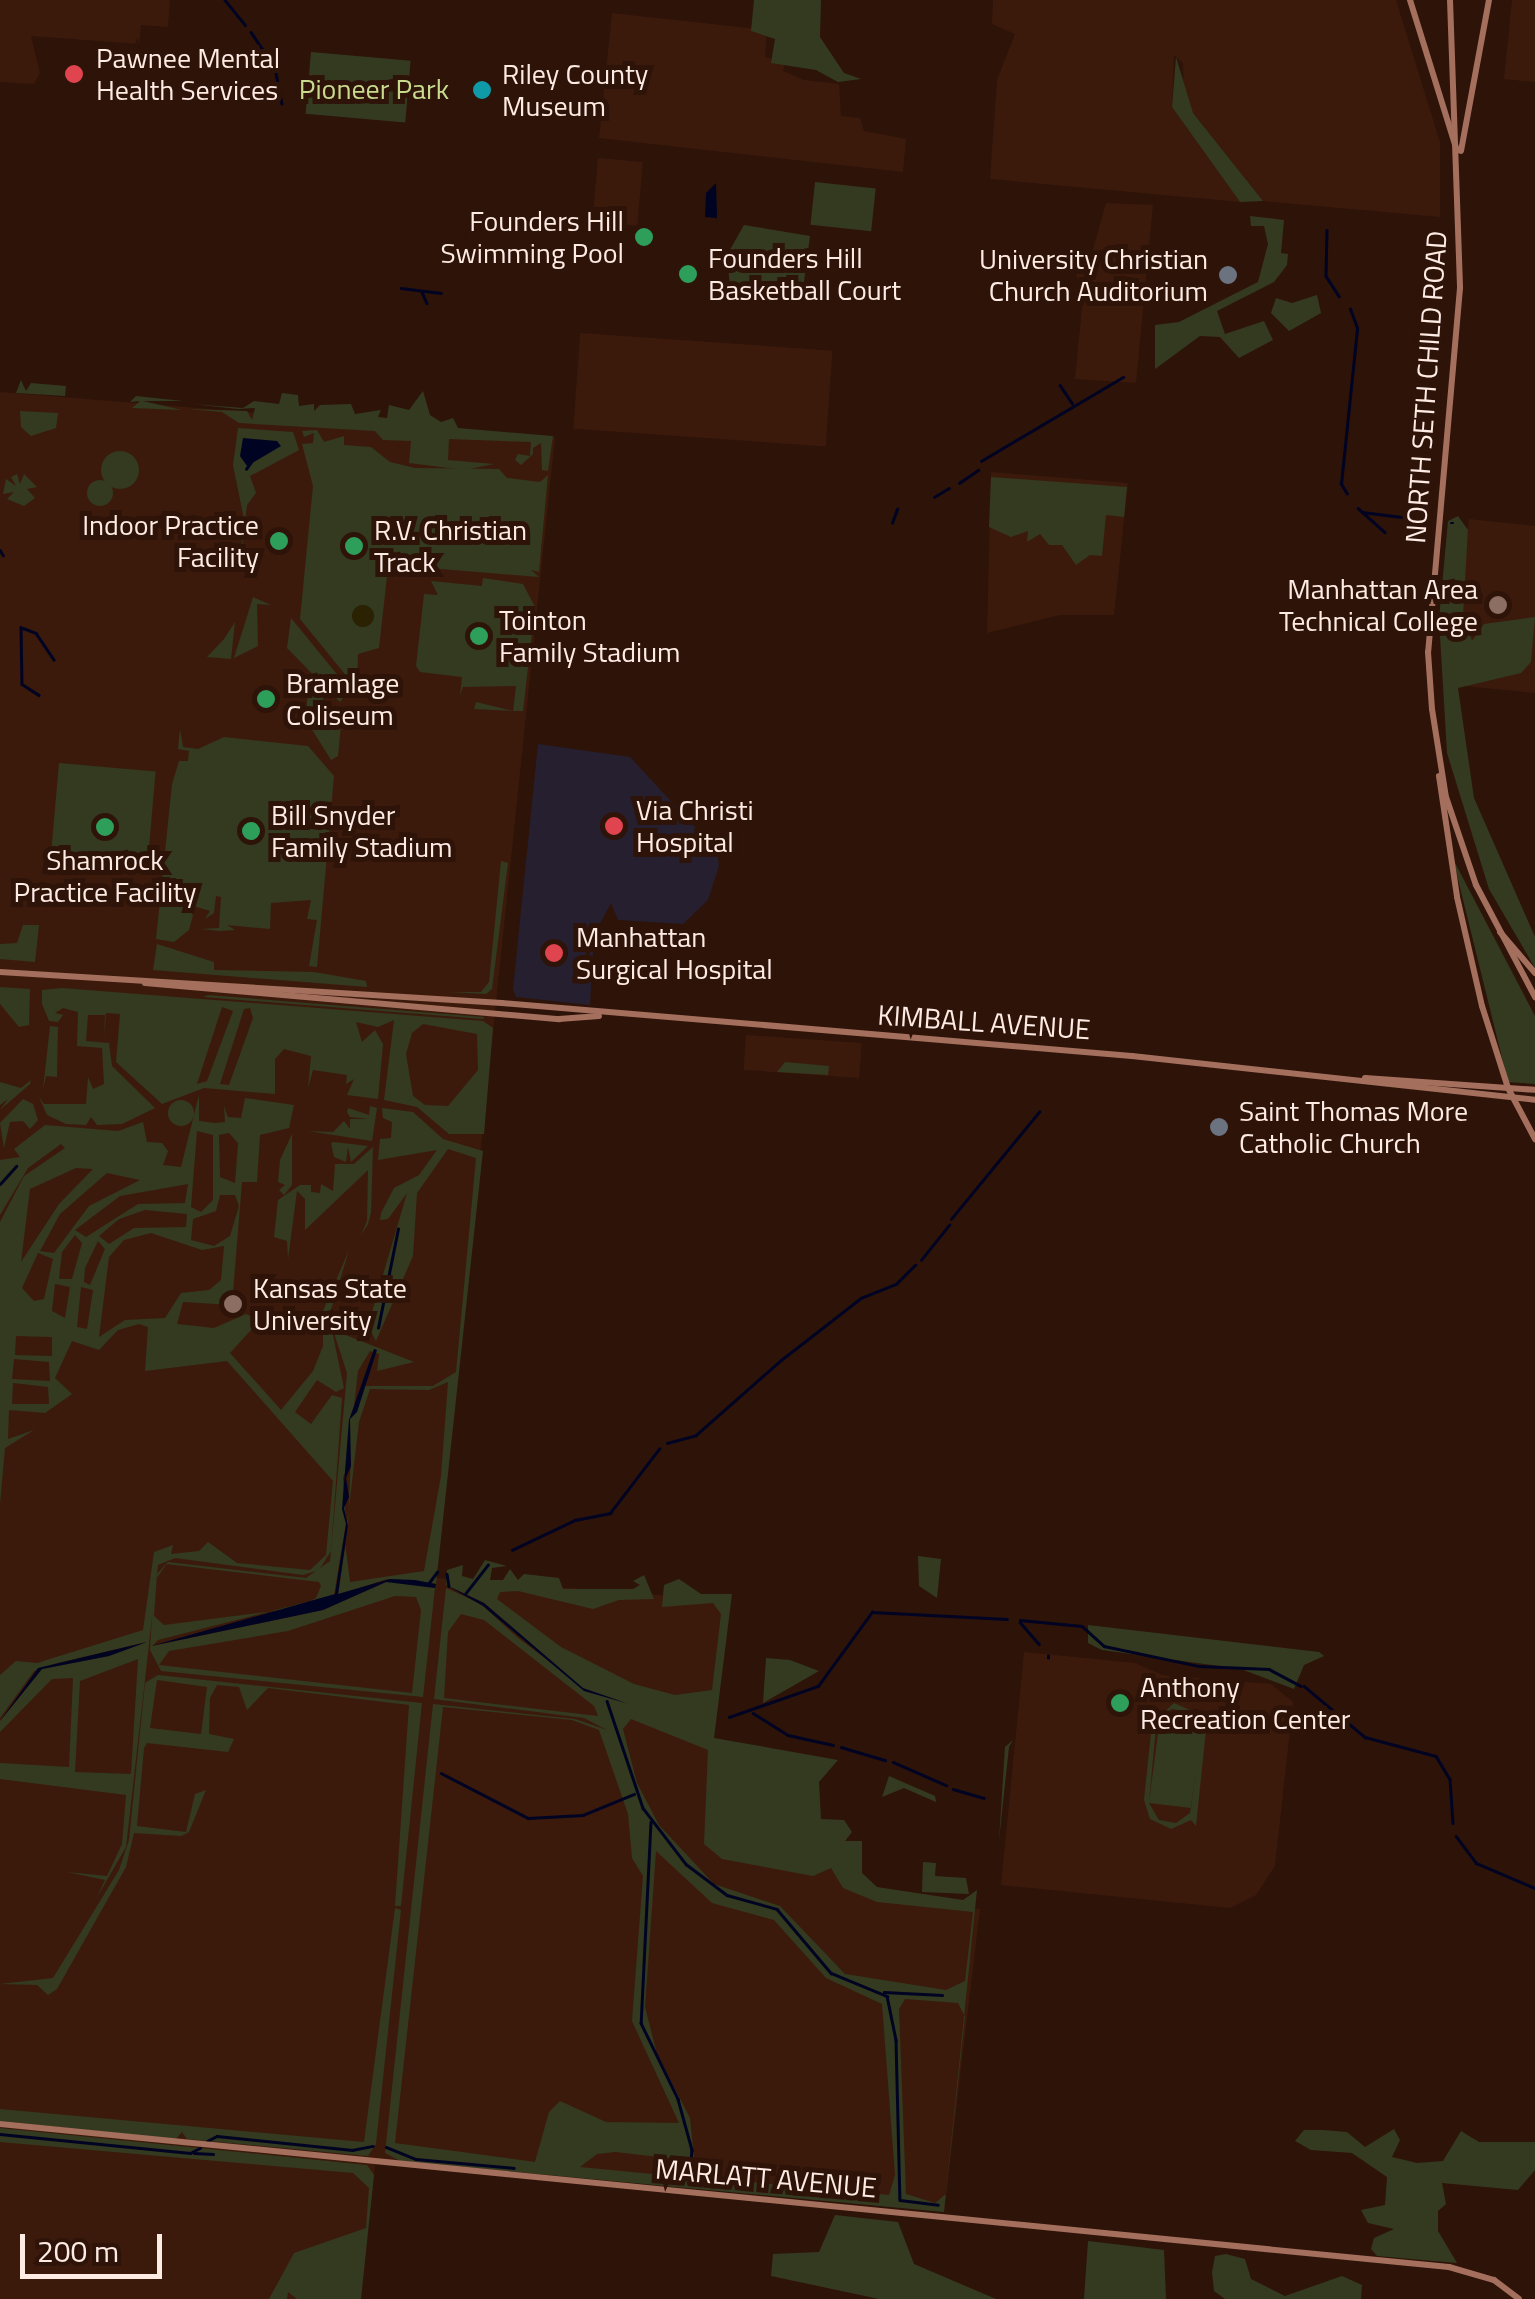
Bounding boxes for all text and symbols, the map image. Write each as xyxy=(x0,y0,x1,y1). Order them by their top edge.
place label: Pawnee Mental Health Services xyxy=(96,41,280,107)
place label: Riley County Museum xyxy=(502,57,648,123)
marker: Pawnee Mental Health Services xyxy=(61,61,87,87)
park label: Pioneer Park xyxy=(299,72,449,106)
marker: Riley County Museum xyxy=(471,79,493,101)
place label: Founders Hill Swimming Pool xyxy=(441,204,624,270)
marker: Founders Hill Swimming Pool xyxy=(633,226,655,248)
street label: NORTH SETH CHILD ROAD xyxy=(1398,230,1454,544)
place label: Founders Hill Basketball Court xyxy=(708,241,901,307)
place label: University Christian Church Auditorium xyxy=(979,242,1208,308)
marker: Founders Hill Basketball Court xyxy=(677,263,699,285)
marker: University Christian Church Auditorium xyxy=(1217,264,1239,286)
place label: Indoor Practice Facility xyxy=(82,508,259,574)
place label: R.V. Christian Track xyxy=(374,513,527,579)
marker: Indoor Practice Facility xyxy=(268,530,290,552)
marker: R.V. Christian Track xyxy=(343,535,365,557)
place label: Manhattan Area Technical College xyxy=(1279,572,1478,638)
marker: Manhattan Area Technical College xyxy=(1487,594,1509,616)
place label: Tointon Family Stadium xyxy=(499,603,681,669)
marker: Tointon Family Stadium xyxy=(468,625,490,647)
place label: Bramlage Coliseum xyxy=(286,666,399,732)
marker: Bramlage Coliseum xyxy=(255,688,277,710)
place label: Via Christi Hospital xyxy=(636,793,754,859)
place label: Bill Snyder Family Stadium xyxy=(271,798,453,864)
marker: Via Christi Hospital xyxy=(601,813,627,839)
marker: Shamrock Practice Facility xyxy=(94,816,116,838)
marker: Bill Snyder Family Stadium xyxy=(240,820,262,842)
place label: Shamrock Practice Facility xyxy=(14,843,196,909)
place label: Manhattan Surgical Hospital xyxy=(576,920,773,986)
marker: Manhattan Surgical Hospital xyxy=(541,940,567,966)
street label: KIMBALL AVENUE xyxy=(877,998,1091,1046)
place label: Saint Thomas More Catholic Church xyxy=(1239,1094,1468,1160)
marker: Saint Thomas More Catholic Church xyxy=(1208,1116,1230,1138)
place label: Kansas State University xyxy=(253,1271,407,1337)
marker: Kansas State University xyxy=(222,1293,244,1315)
place label: Anthony Recreation Center xyxy=(1140,1670,1351,1736)
marker: Anthony Recreation Center xyxy=(1109,1692,1131,1714)
street label: MARLATT AVENUE xyxy=(654,2152,878,2204)
scale bar xyxy=(25,2214,168,2276)
text: 200 m xyxy=(37,2228,119,2274)

